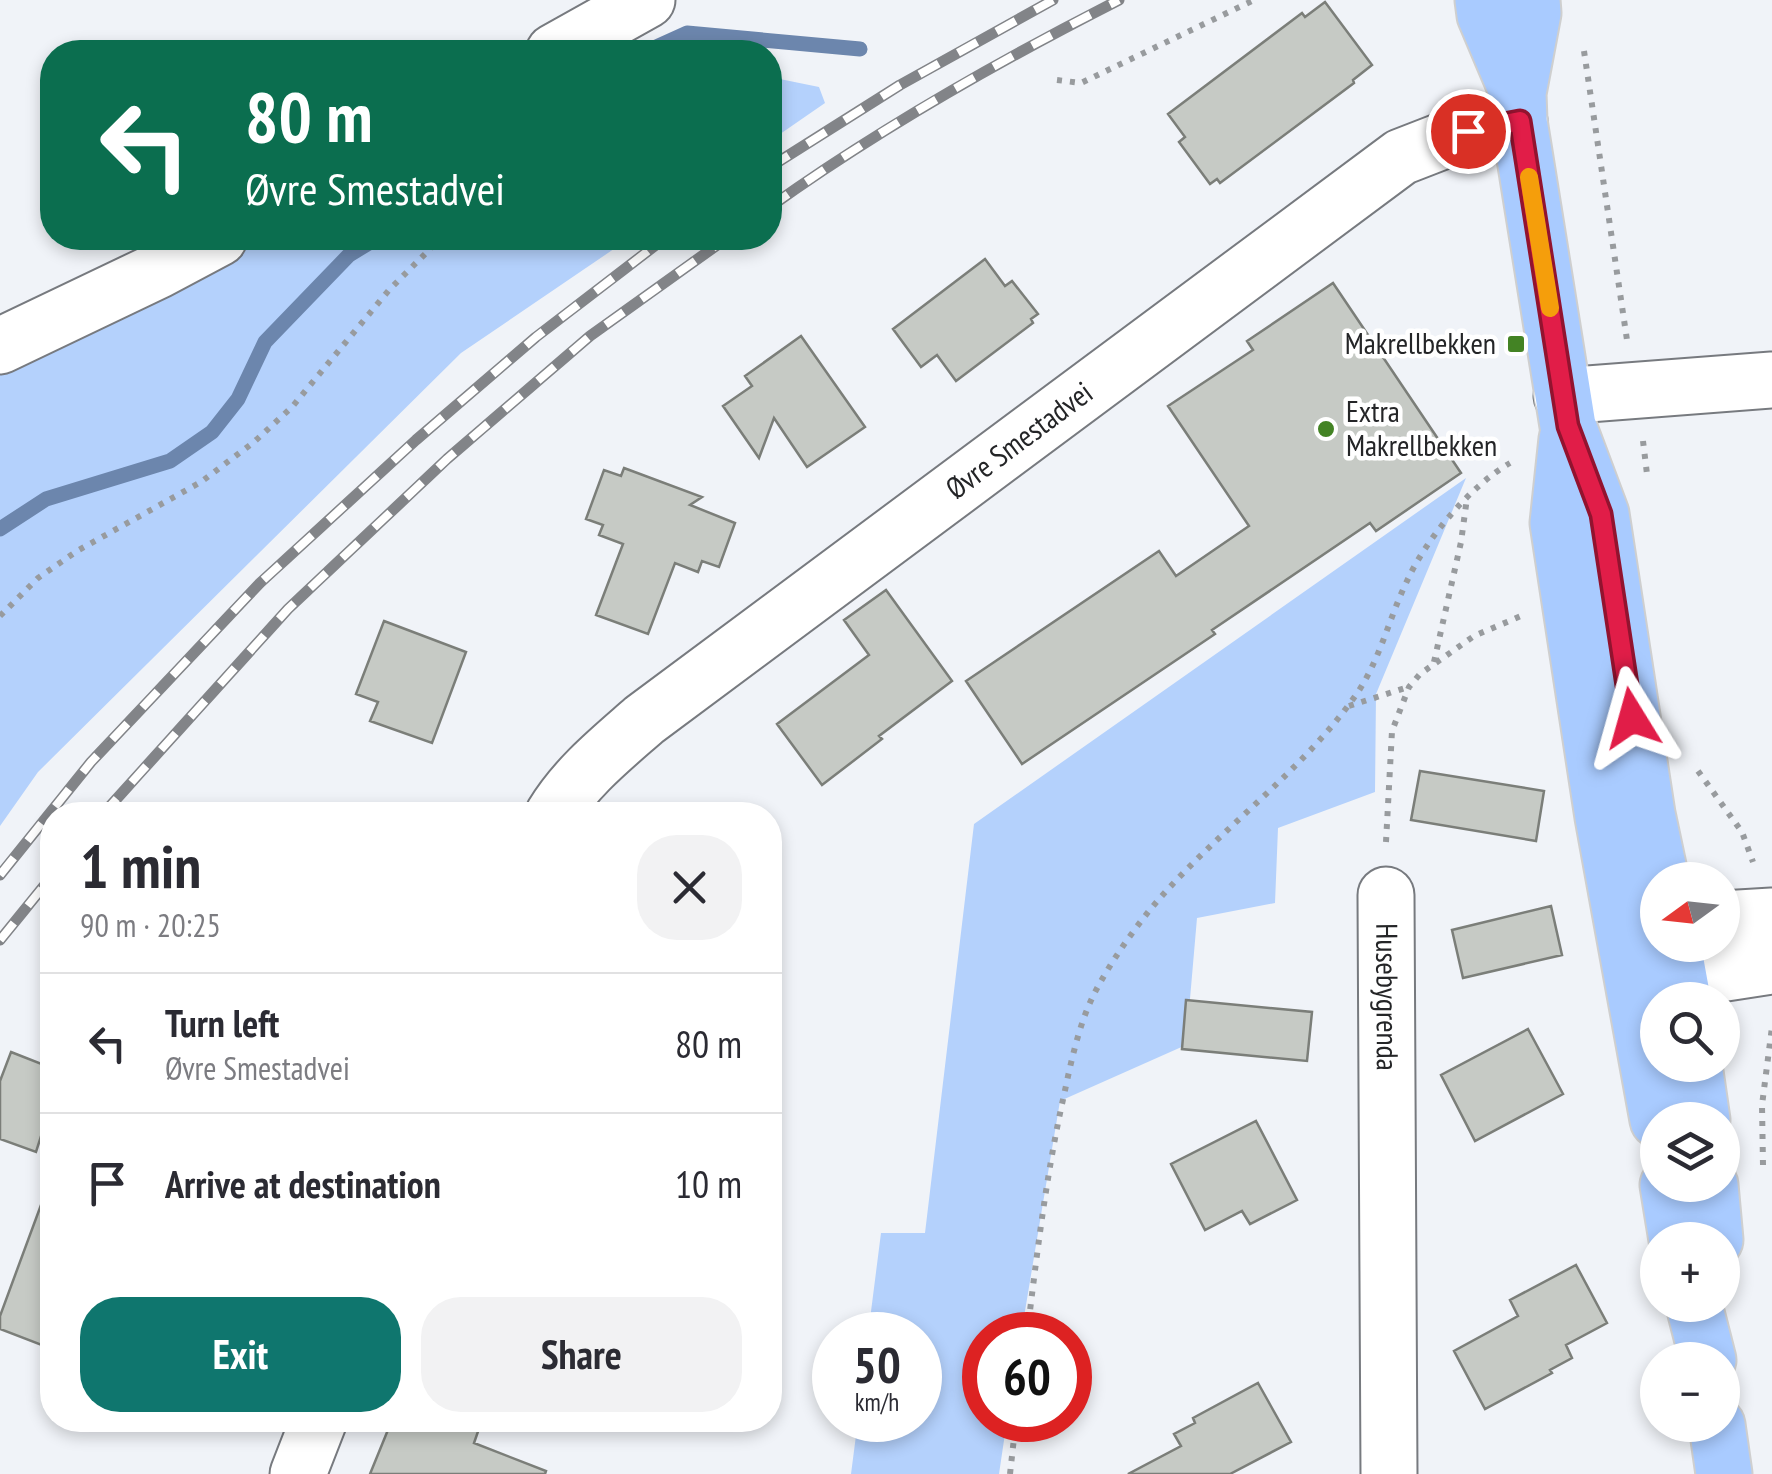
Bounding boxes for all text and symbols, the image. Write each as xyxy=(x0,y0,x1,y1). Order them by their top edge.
text: 80 m xyxy=(245,71,373,161)
icon: left xyxy=(80,80,210,210)
pin xyxy=(1426,89,1511,174)
icon: arrive xyxy=(1441,104,1496,159)
text: Øvre Smestadvei xyxy=(245,159,505,217)
place label: Makrellbekken xyxy=(1345,323,1496,362)
marker: Makrellbekken xyxy=(1505,333,1527,355)
street label: Øvre Smestadvei xyxy=(937,372,1100,507)
place label: Extra Makrellbekken xyxy=(1346,391,1497,464)
marker: Extra Makrellbekken xyxy=(1315,418,1337,440)
position arrow xyxy=(1580,666,1684,770)
text: 1 min xyxy=(80,827,201,905)
button: close xyxy=(637,835,742,940)
north arrow xyxy=(1640,862,1740,962)
map controls xyxy=(1640,862,1740,1442)
text: 90 m · 20:25 xyxy=(80,904,221,946)
street label: Husebygrenda xyxy=(1368,923,1408,1071)
button: search xyxy=(1640,982,1740,1082)
text: Turn left xyxy=(165,998,279,1047)
icon: left xyxy=(80,1016,135,1071)
text: 80 m xyxy=(675,1019,742,1068)
text: Øvre Smestadvei xyxy=(165,1047,350,1089)
button: layers xyxy=(1640,1102,1740,1202)
icon: arrive xyxy=(80,1156,135,1211)
text: Arrive at destination xyxy=(165,1159,441,1208)
text: 10 m xyxy=(675,1159,742,1208)
button: + xyxy=(1640,1222,1740,1322)
button: Exit xyxy=(80,1297,401,1412)
button: Share xyxy=(421,1297,742,1412)
speed limit sign: 60 xyxy=(962,1312,1092,1442)
text: 50 xyxy=(853,1332,901,1397)
button: − xyxy=(1640,1342,1740,1442)
text: km/h xyxy=(855,1386,899,1418)

